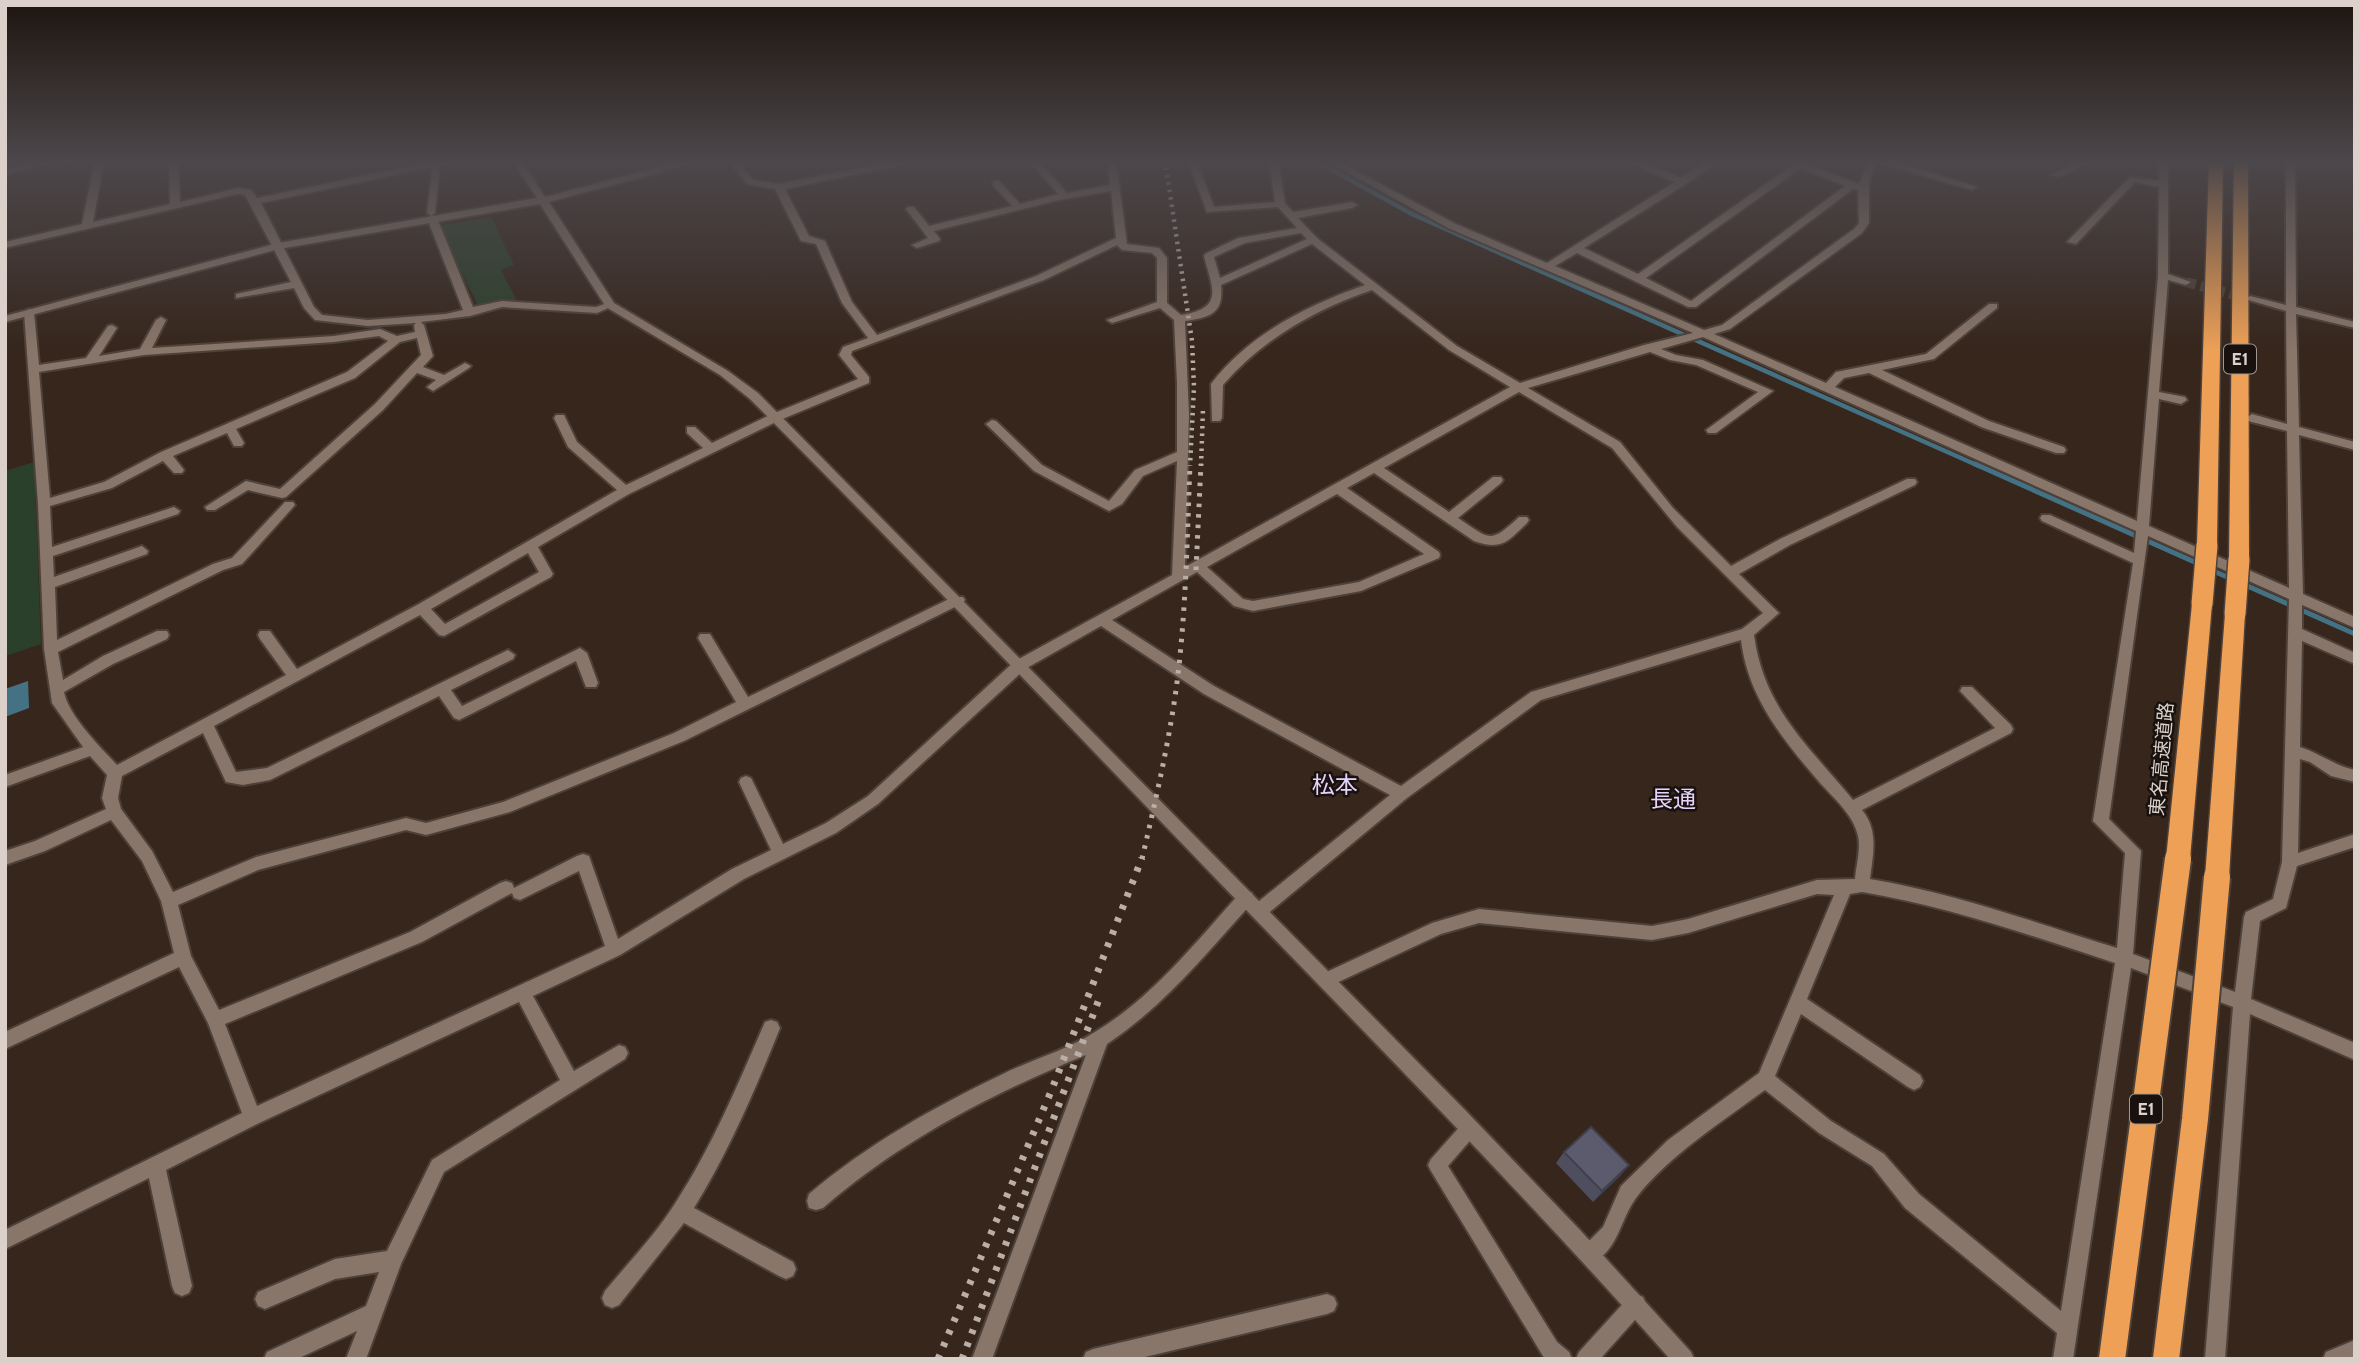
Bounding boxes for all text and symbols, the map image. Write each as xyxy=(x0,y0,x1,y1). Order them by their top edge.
road number: E1 xyxy=(2224,344,2256,374)
street label: 東名高速道路 xyxy=(2145,701,2178,817)
district label: 松本 xyxy=(1312,771,1358,799)
district label: 長通 xyxy=(1650,785,1696,813)
road number: E1 xyxy=(2130,1094,2162,1124)

